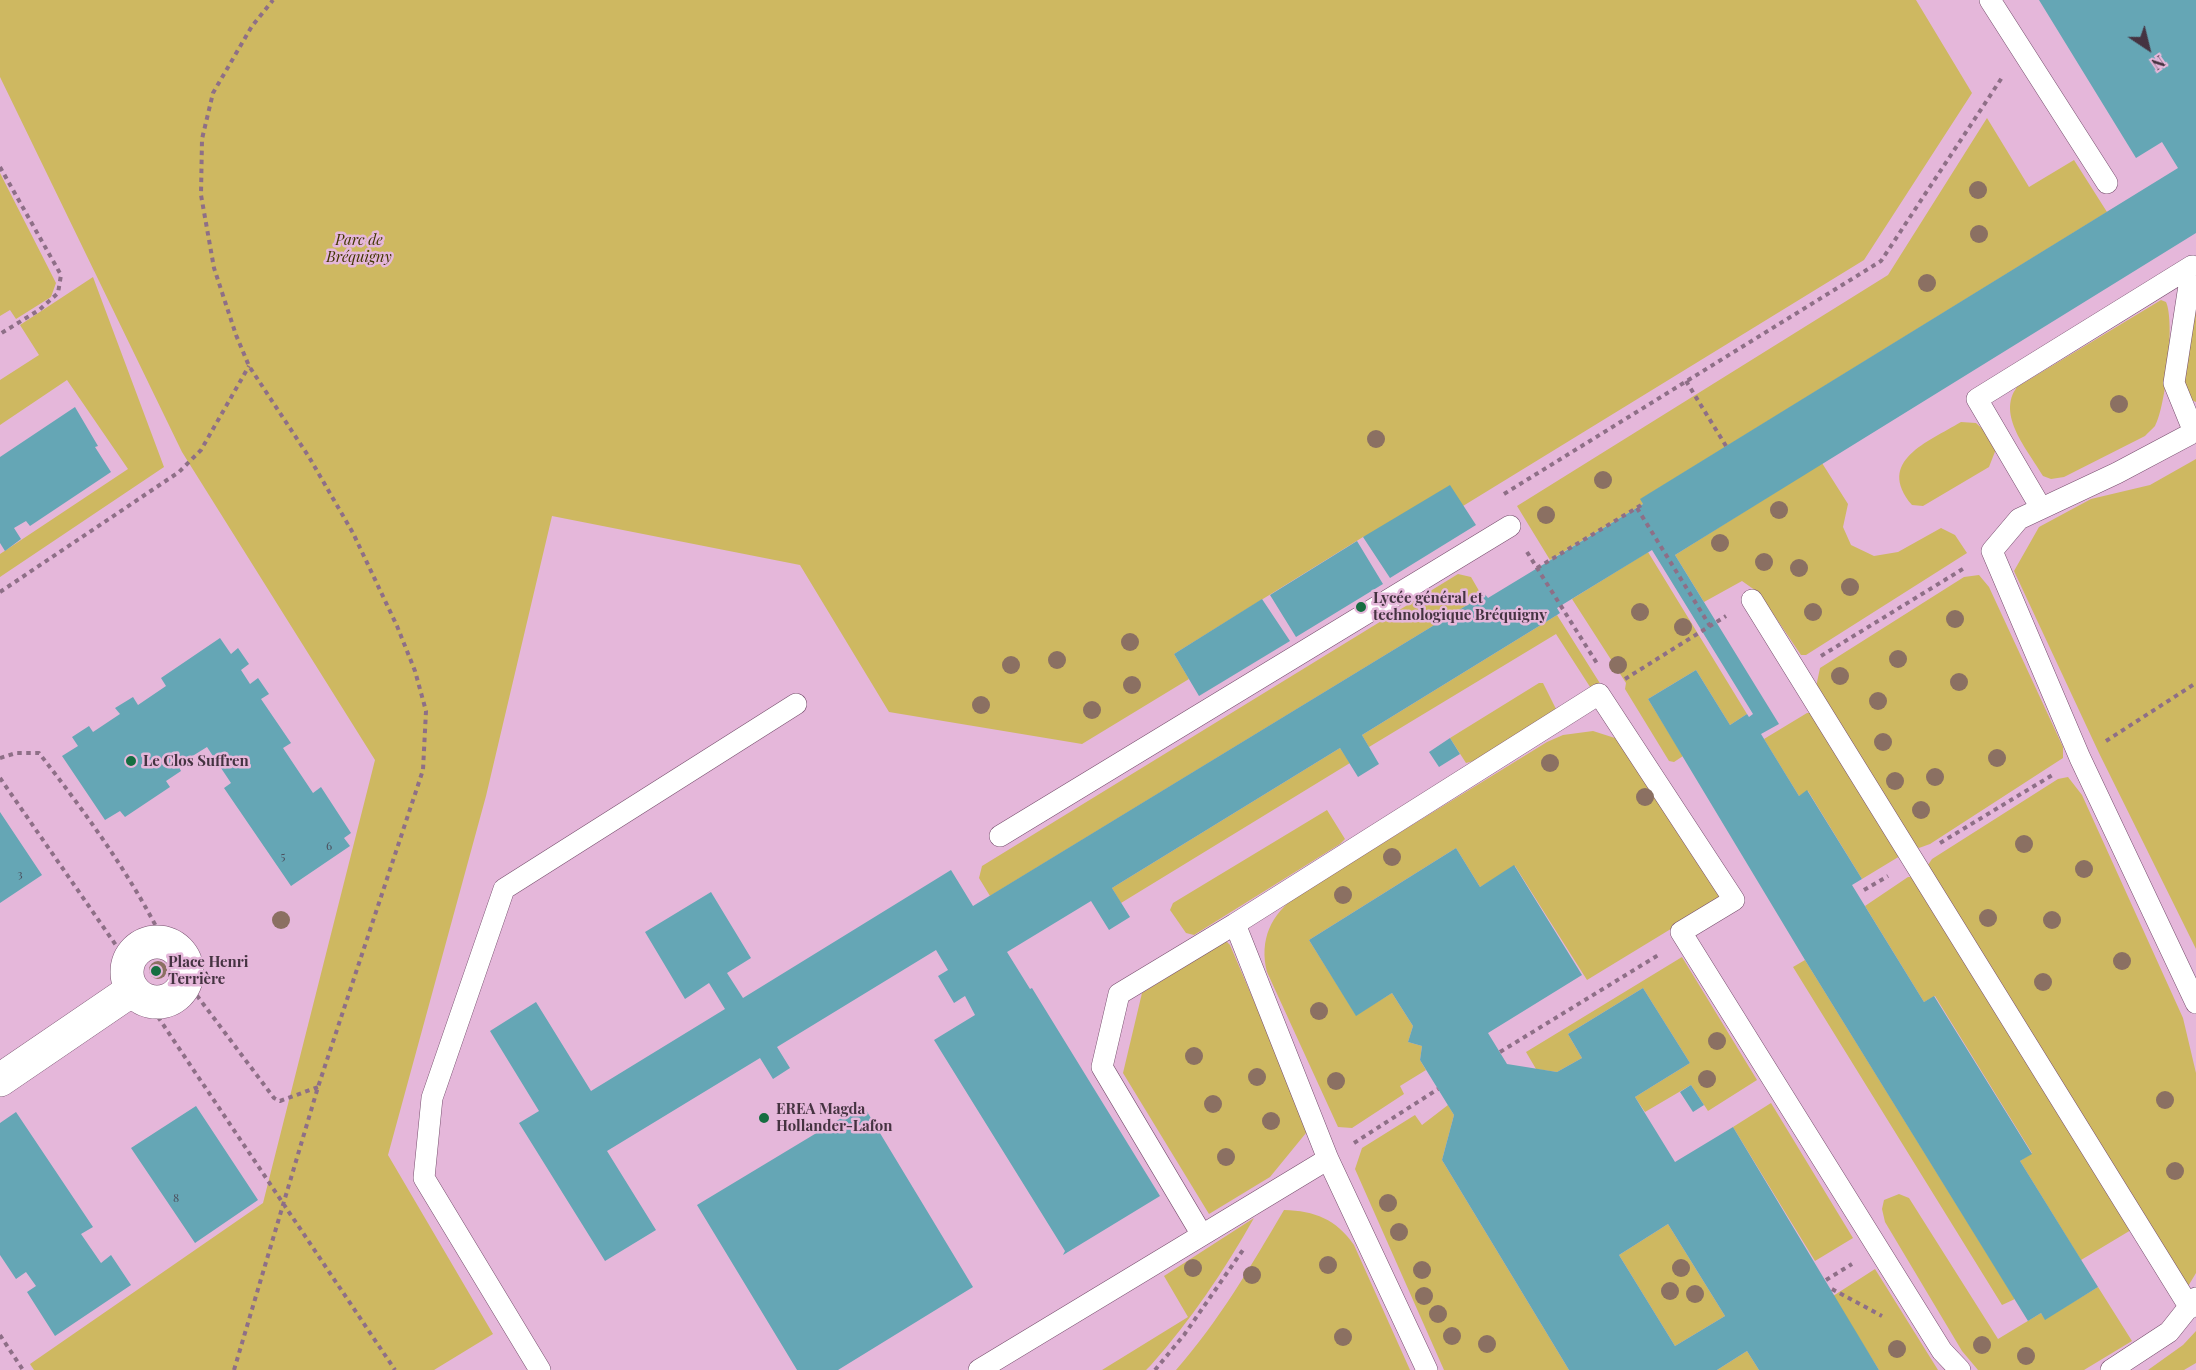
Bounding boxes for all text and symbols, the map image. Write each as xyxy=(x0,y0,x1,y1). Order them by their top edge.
north arrow xyxy=(2118,18,2178,78)
text: N xyxy=(2148,51,2169,75)
park label: Parc de Bréquigny xyxy=(326,231,392,266)
place label: Lycée général et technologique Bréquigny xyxy=(1373,589,1547,624)
marker: Lycée général et technologique Bréquigny xyxy=(1354,600,1368,614)
place label: Le Clos Suffren xyxy=(143,752,249,770)
marker: Le Clos Suffren xyxy=(124,754,138,768)
house number: 6 xyxy=(326,839,332,853)
house number: 5 xyxy=(281,849,285,863)
house number: 3 xyxy=(17,867,23,881)
place label: Place Henri Terrière xyxy=(168,953,249,988)
marker: Place Henri Terrière xyxy=(149,964,163,978)
place label: EREA Magda Hollander-Lafon xyxy=(776,1100,892,1135)
marker: EREA Magda Hollander-Lafon xyxy=(757,1111,771,1125)
house number: 8 xyxy=(173,1191,179,1205)

